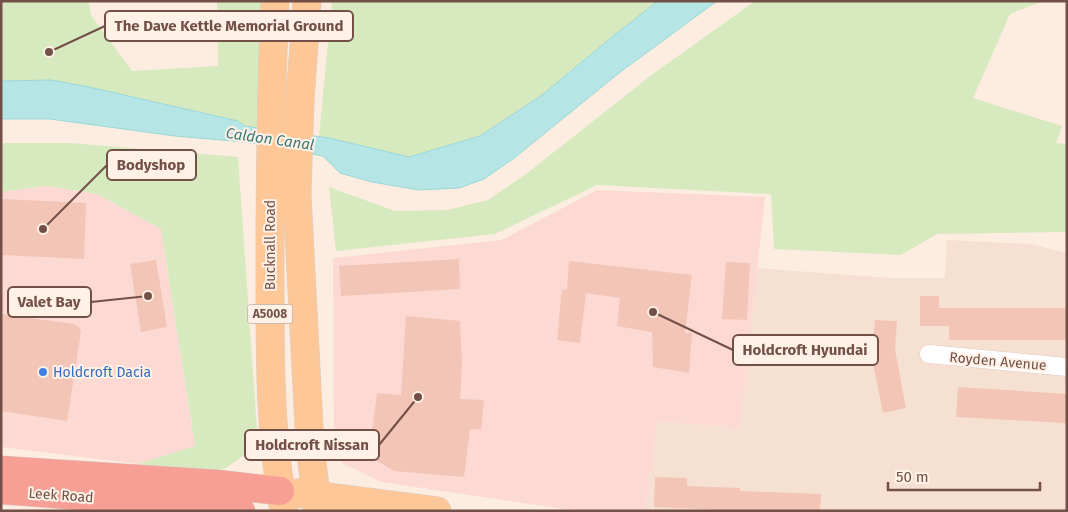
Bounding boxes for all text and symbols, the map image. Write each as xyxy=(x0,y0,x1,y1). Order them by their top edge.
callout: The Dave Kettle Memorial Ground xyxy=(105,11,353,41)
text: The Dave Kettle Memorial Ground xyxy=(115,17,343,35)
water label: Caldon Canal xyxy=(225,124,315,154)
callout: Bodyshop xyxy=(107,150,196,180)
text: Bodyshop xyxy=(117,156,185,174)
street label: Bucknall Road xyxy=(262,200,279,290)
callout: Valet Bay xyxy=(8,287,91,317)
text: Valet Bay xyxy=(16,293,81,311)
road number: A5008 xyxy=(248,304,292,324)
callout: Holdcroft Hyundai xyxy=(733,335,878,365)
text: Holdcroft Hyundai xyxy=(743,341,867,359)
street label: Royden Avenue xyxy=(949,349,1047,374)
place label: Holdcroft Dacia xyxy=(53,364,151,381)
marker: Holdcroft Dacia xyxy=(37,366,49,378)
callout: Holdcroft Nissan xyxy=(245,430,379,460)
text: Holdcroft Nissan xyxy=(255,436,369,454)
scale bar xyxy=(888,460,1040,492)
text: 50 m xyxy=(896,468,929,486)
street label: Leek Road xyxy=(28,485,94,506)

